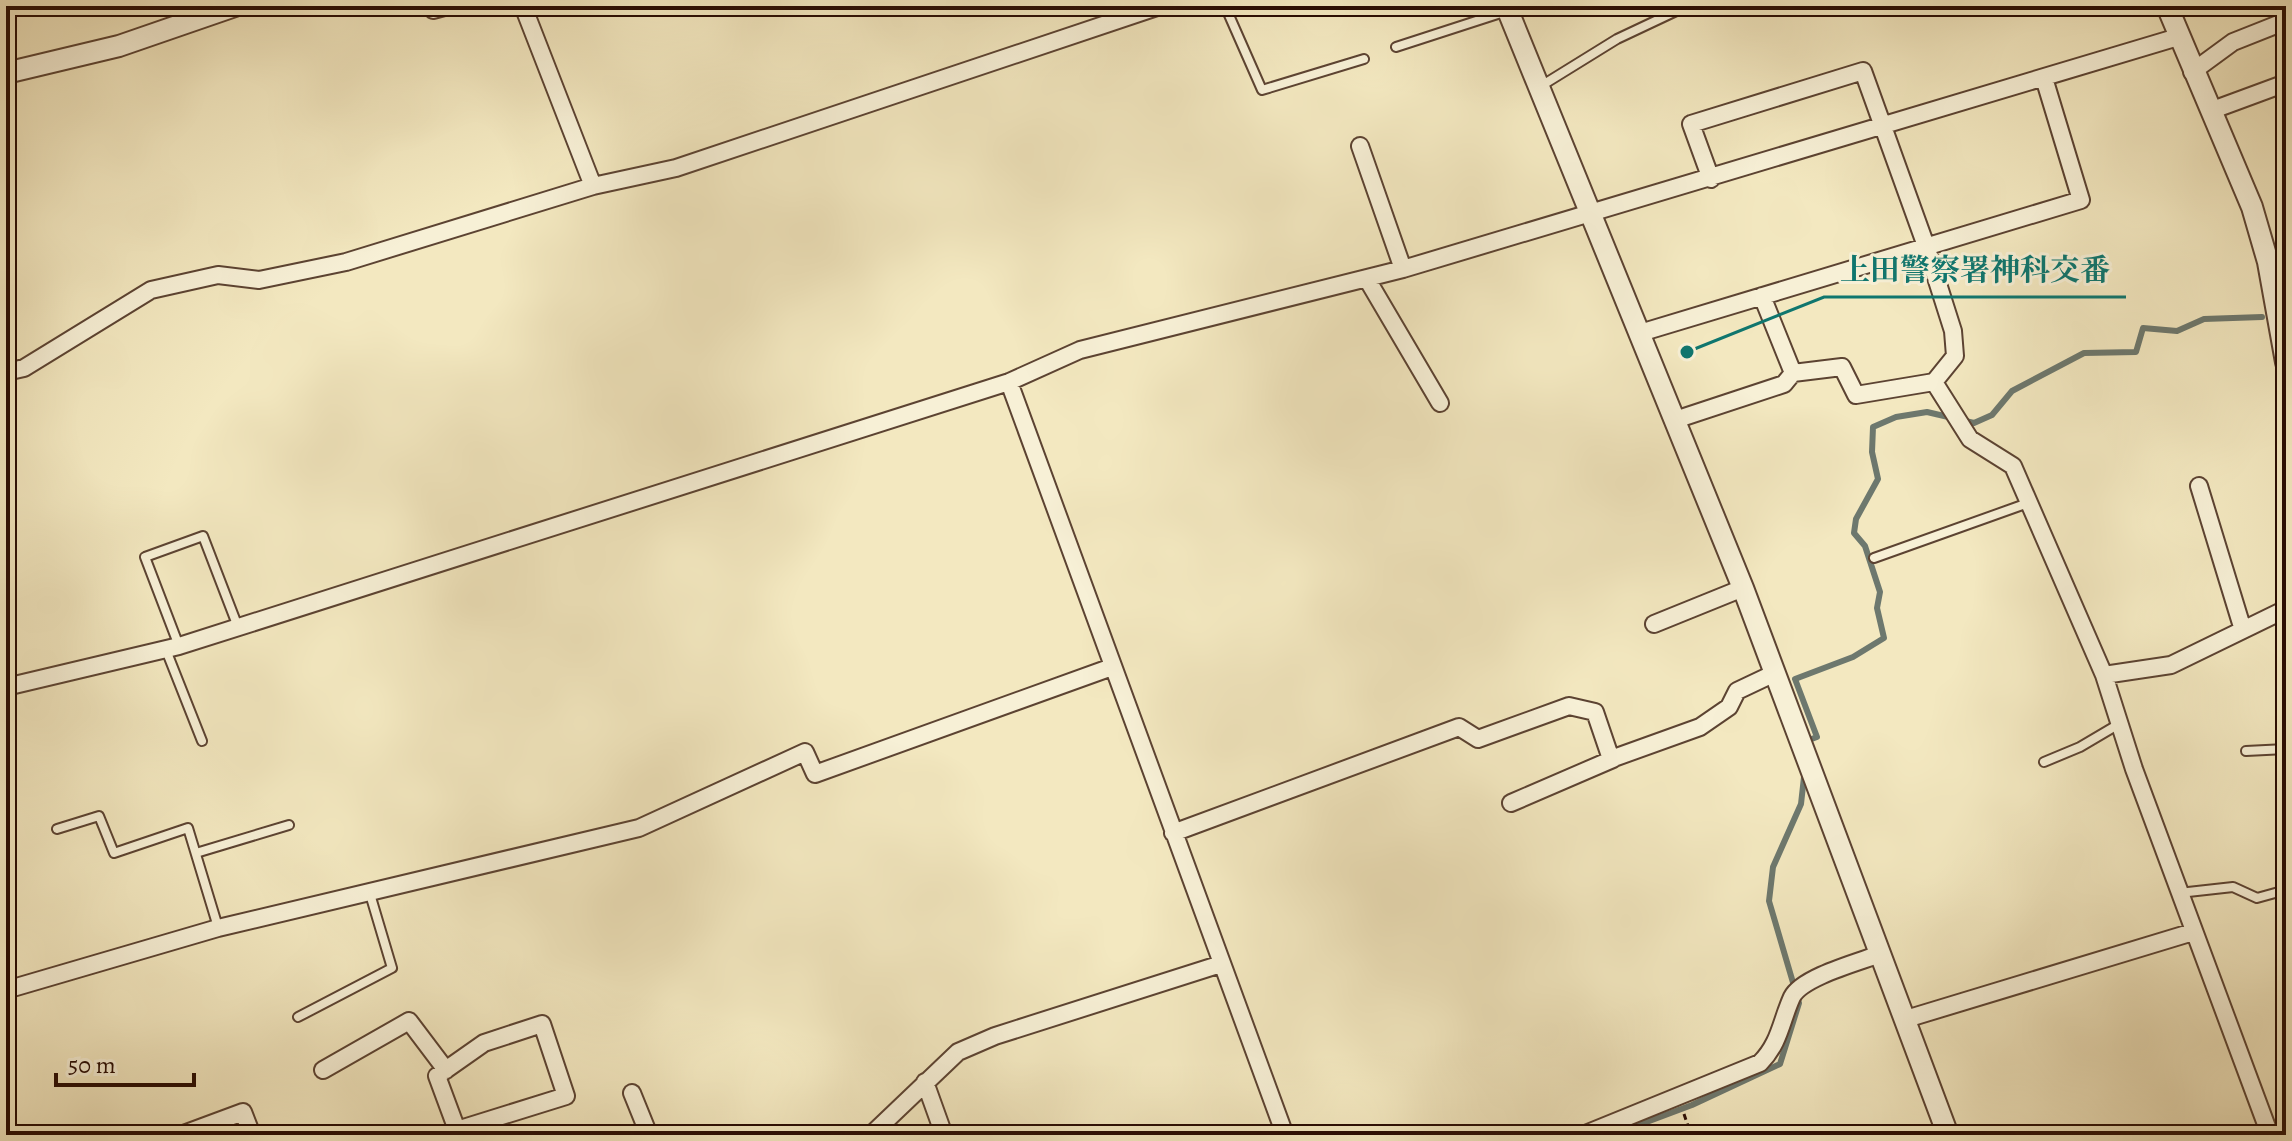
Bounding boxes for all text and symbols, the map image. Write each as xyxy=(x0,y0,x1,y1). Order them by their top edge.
callout: 上田警察署神科交番 xyxy=(1824,243,2126,297)
text: 上田警察署神科交番 xyxy=(1840,250,2110,290)
scale bar xyxy=(56,1037,194,1087)
text: 50 m xyxy=(68,1049,116,1081)

